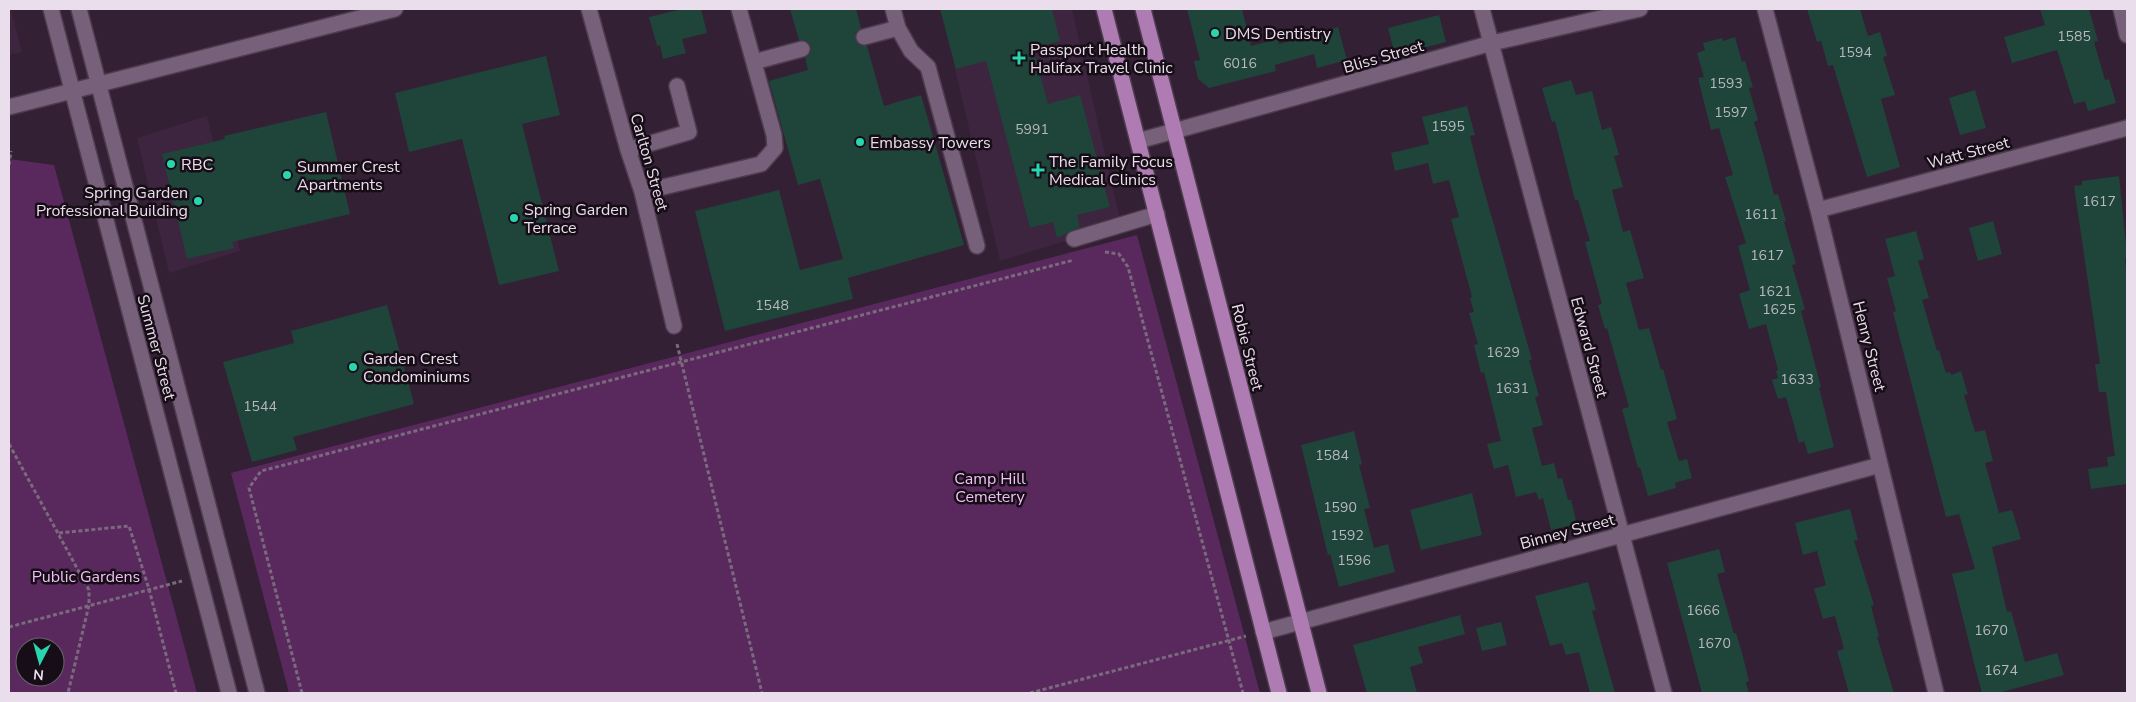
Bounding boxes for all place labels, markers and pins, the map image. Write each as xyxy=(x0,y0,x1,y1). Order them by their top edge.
place label: DMS Dentistry xyxy=(1225,23,1332,45)
marker: DMS Dentistry xyxy=(1209,27,1221,39)
place label: Passport Health Halifax Travel Clinic xyxy=(1030,39,1173,79)
marker: Passport Health Halifax Travel Clinic xyxy=(1012,51,1026,65)
place label: Embassy Towers xyxy=(870,132,991,154)
marker: Embassy Towers xyxy=(854,136,866,148)
place label: The Family Focus Medical Clinics xyxy=(1049,151,1173,191)
place label: RBC xyxy=(181,154,214,176)
place label: Summer Crest Apartments xyxy=(297,156,400,196)
marker: RBC xyxy=(165,158,177,170)
marker: The Family Focus Medical Clinics xyxy=(1031,163,1045,177)
marker: Summer Crest Apartments xyxy=(281,169,293,181)
place label: Spring Garden Professional Building xyxy=(36,182,188,222)
marker: Spring Garden Professional Building xyxy=(192,195,204,207)
place label: Spring Garden Terrace xyxy=(524,199,628,239)
marker: Spring Garden Terrace xyxy=(508,212,520,224)
place label: Garden Crest Condominiums xyxy=(363,348,470,388)
marker: Garden Crest Condominiums xyxy=(347,361,359,373)

